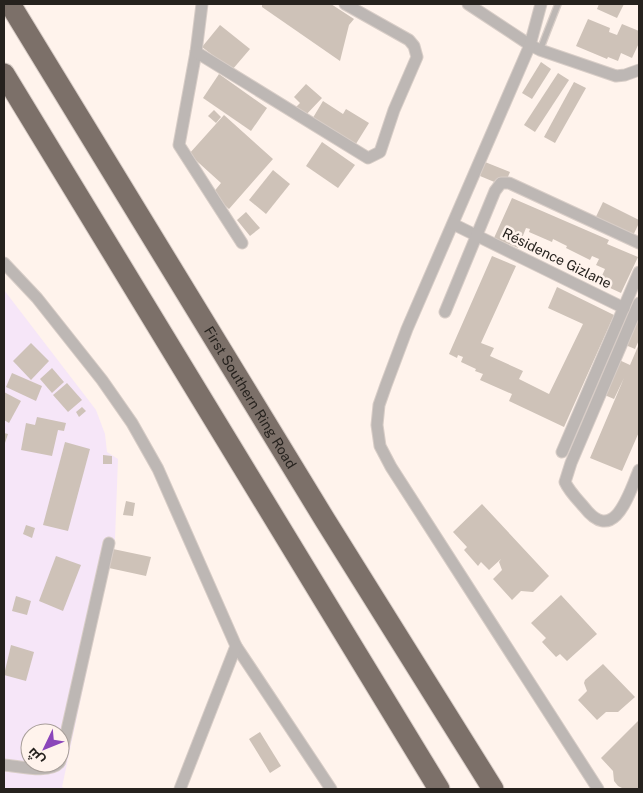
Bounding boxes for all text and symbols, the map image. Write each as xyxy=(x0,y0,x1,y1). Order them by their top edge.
street label: Résidence Gizlane xyxy=(500,225,614,291)
street label: First Southern Ring Road xyxy=(201,324,300,471)
north arrow xyxy=(20,723,70,773)
text: ش xyxy=(23,744,48,769)

